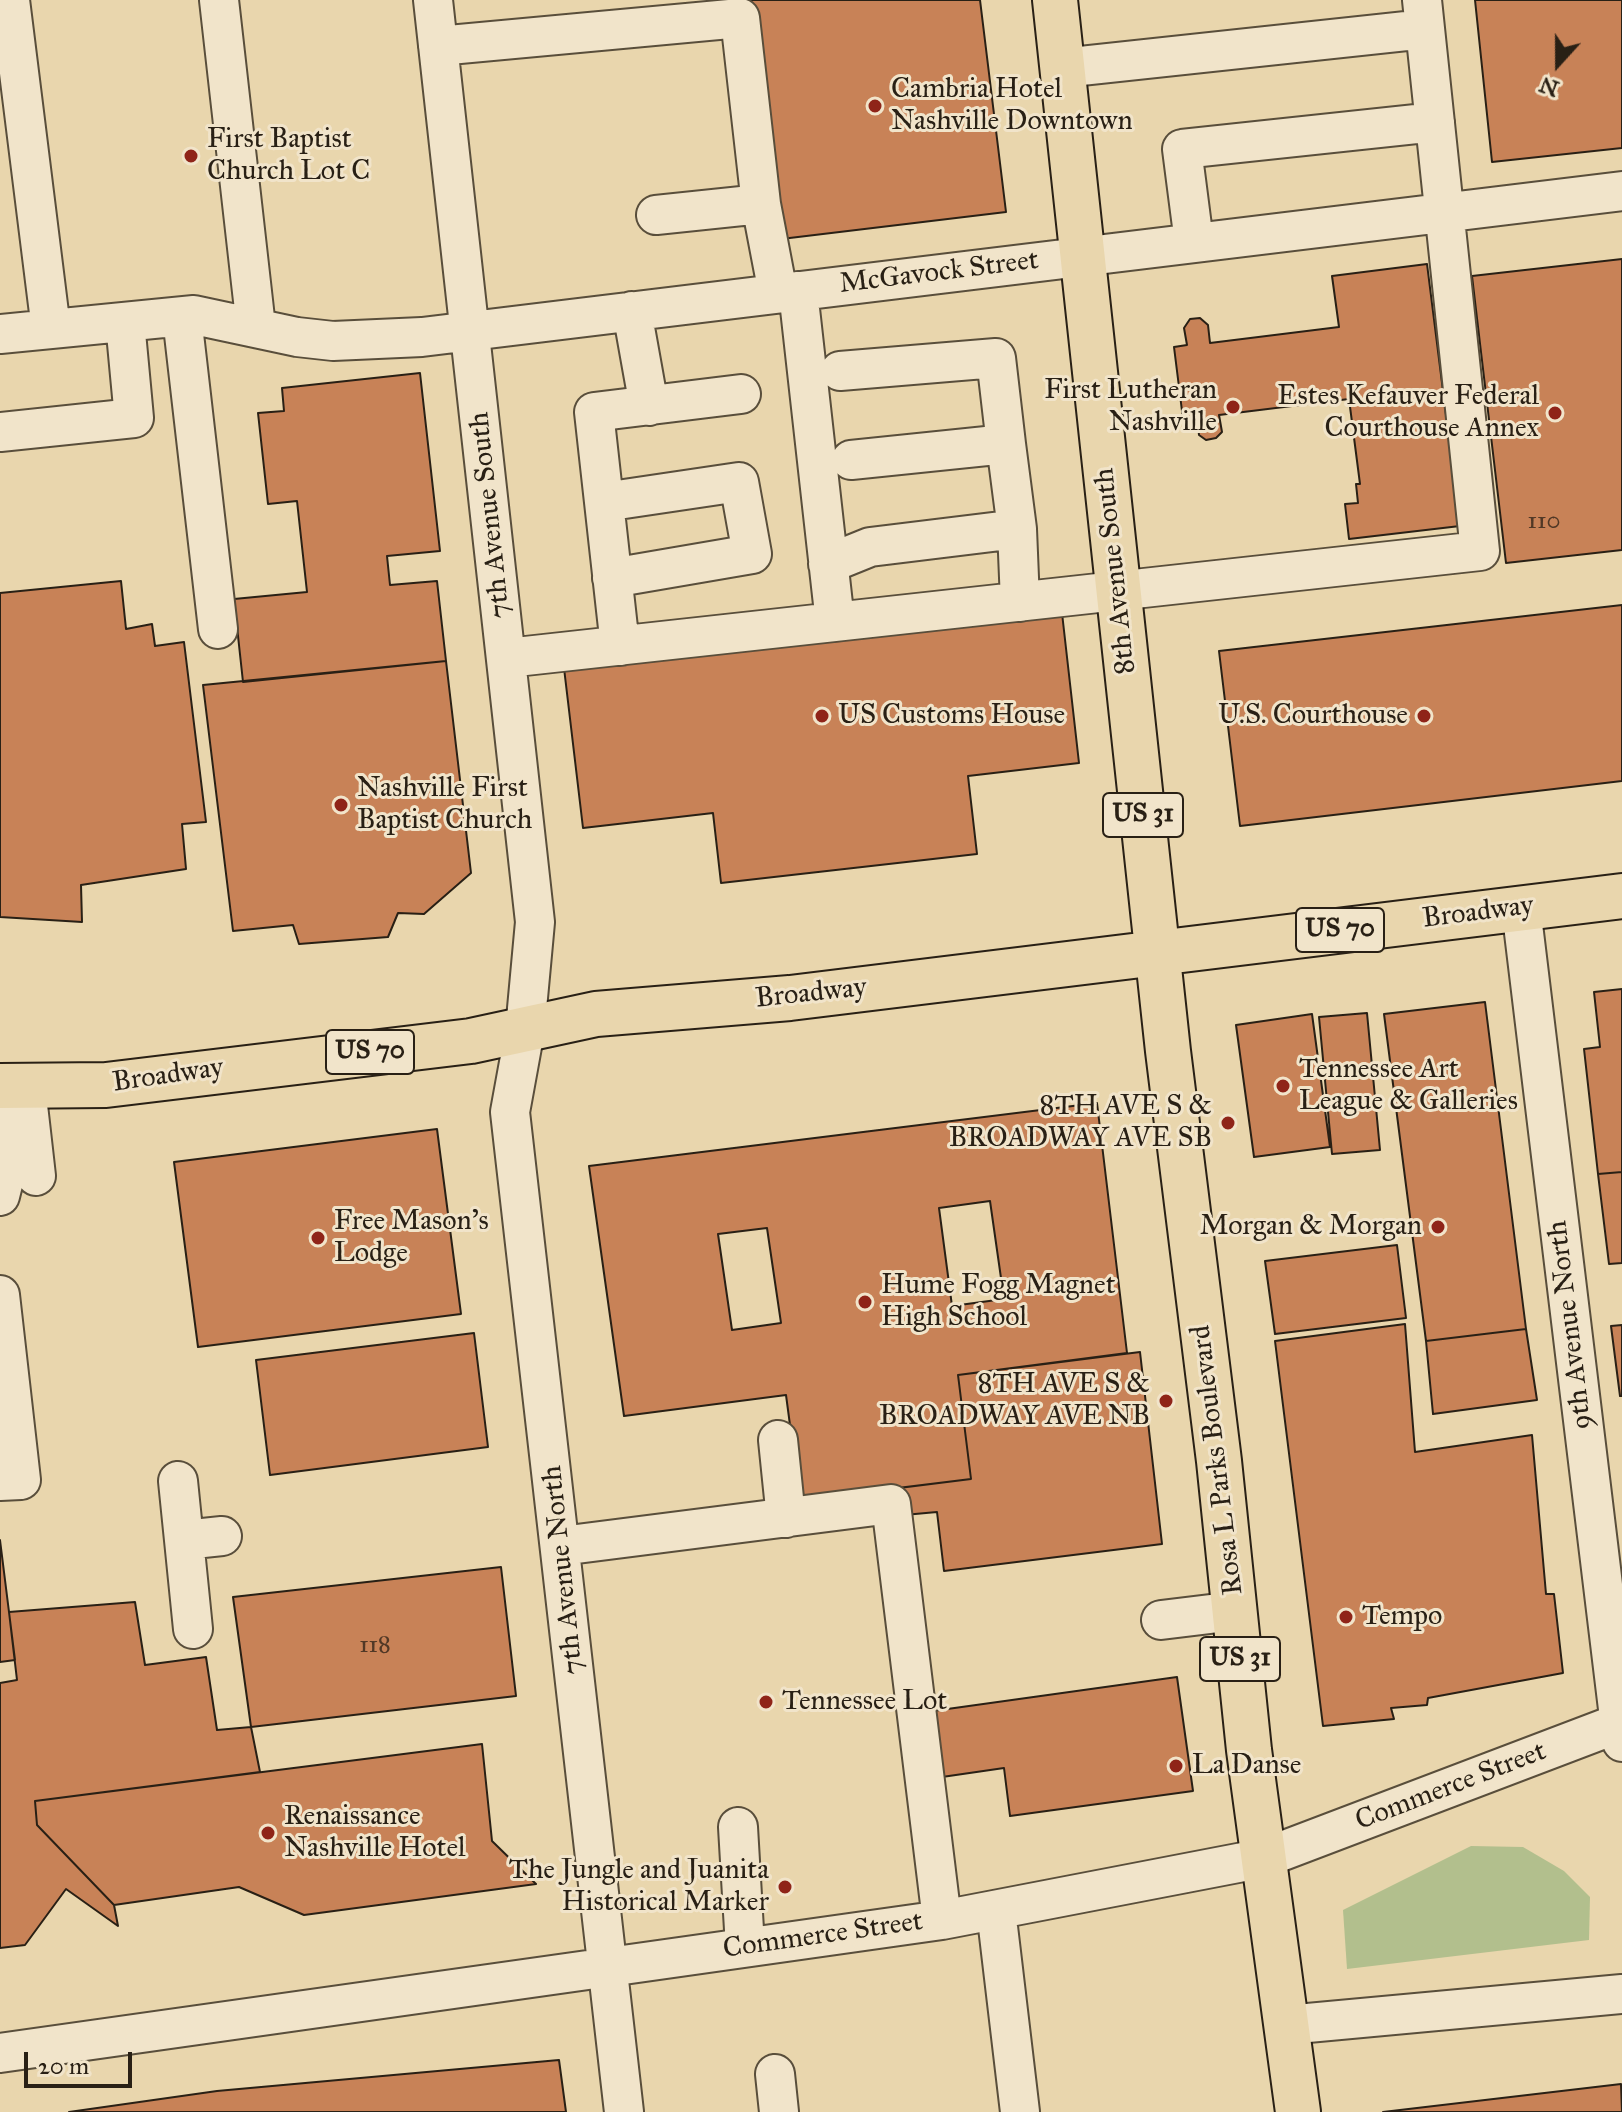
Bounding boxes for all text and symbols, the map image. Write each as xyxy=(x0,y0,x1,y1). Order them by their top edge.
north arrow xyxy=(1518,24,1598,104)
text: N xyxy=(1536,71,1563,103)
place label: Cambria Hotel Nashville Downtown xyxy=(891,73,1133,139)
marker: Cambria Hotel Nashville Downtown xyxy=(866,97,884,115)
place label: First Baptist Church Lot C xyxy=(207,123,370,189)
marker: First Baptist Church Lot C xyxy=(182,147,200,165)
street label: McGavock Street xyxy=(837,244,1041,302)
place label: First Lutheran Nashville xyxy=(1044,374,1217,440)
place label: Estes Kefauver Federal Courthouse Annex xyxy=(1277,380,1539,446)
marker: First Lutheran Nashville xyxy=(1224,398,1242,416)
marker: Estes Kefauver Federal Courthouse Annex xyxy=(1546,404,1564,422)
street label: 7th Avenue South xyxy=(463,410,519,620)
street label: 8th Avenue South xyxy=(1088,466,1144,676)
house number: 110 xyxy=(1528,508,1560,536)
place label: US Customs House xyxy=(838,699,1065,733)
place label: U.S. Courthouse xyxy=(1218,699,1408,733)
marker: US Customs House xyxy=(813,707,831,725)
marker: U.S. Courthouse xyxy=(1415,707,1433,725)
place label: Nashville First Baptist Church xyxy=(357,772,532,838)
road number: US 31 xyxy=(1103,793,1183,837)
marker: Nashville First Baptist Church xyxy=(332,796,350,814)
street label: Broadway xyxy=(1421,890,1535,936)
road number: US 70 xyxy=(1296,908,1384,952)
street label: Broadway xyxy=(754,971,868,1017)
road number: US 70 xyxy=(326,1030,414,1074)
street label: Broadway xyxy=(110,1052,226,1100)
place label: Tennessee Art League & Galleries xyxy=(1299,1053,1518,1119)
marker: Tennessee Art League & Galleries xyxy=(1274,1077,1292,1095)
place label: 8TH AVE S & BROADWAY AVE SB xyxy=(949,1090,1212,1156)
marker: 8TH AVE S & BROADWAY AVE SB xyxy=(1219,1114,1237,1132)
place label: Free Mason's Lodge xyxy=(334,1205,489,1271)
place label: Morgan & Morgan xyxy=(1200,1210,1422,1244)
marker: Morgan & Morgan xyxy=(1429,1218,1447,1236)
street label: 9th Avenue North xyxy=(1542,1219,1600,1431)
marker: Free Mason's Lodge xyxy=(309,1229,327,1247)
place label: Hume Fogg Magnet High School xyxy=(881,1269,1116,1335)
marker: Hume Fogg Magnet High School xyxy=(856,1293,874,1311)
street label: Rosa L Parks Boulevard xyxy=(1185,1323,1251,1597)
place label: 8TH AVE S & BROADWAY AVE NB xyxy=(879,1368,1150,1434)
marker: 8TH AVE S & BROADWAY AVE NB xyxy=(1157,1392,1175,1410)
street label: 7th Avenue North xyxy=(536,1464,592,1676)
place label: Tempo xyxy=(1362,1600,1442,1634)
marker: Tempo xyxy=(1337,1608,1355,1626)
house number: 118 xyxy=(359,1632,391,1660)
road number: US 31 xyxy=(1200,1637,1280,1681)
place label: Tennessee Lot xyxy=(782,1685,947,1719)
marker: Tennessee Lot xyxy=(757,1693,775,1711)
street label: Commerce Street xyxy=(1351,1735,1551,1839)
place label: La Danse xyxy=(1192,1749,1301,1783)
marker: La Danse xyxy=(1167,1757,1185,1775)
place label: Renaissance Nashville Hotel xyxy=(284,1800,466,1866)
marker: Renaissance Nashville Hotel xyxy=(259,1824,277,1842)
place label: The Jungle and Juanita Historical Marker xyxy=(509,1854,769,1920)
marker: The Jungle and Juanita Historical Marker xyxy=(776,1878,794,1896)
street label: Commerce Street xyxy=(721,1905,925,1967)
scale bar xyxy=(28,2036,136,2086)
text: 20 m xyxy=(38,2051,89,2081)

